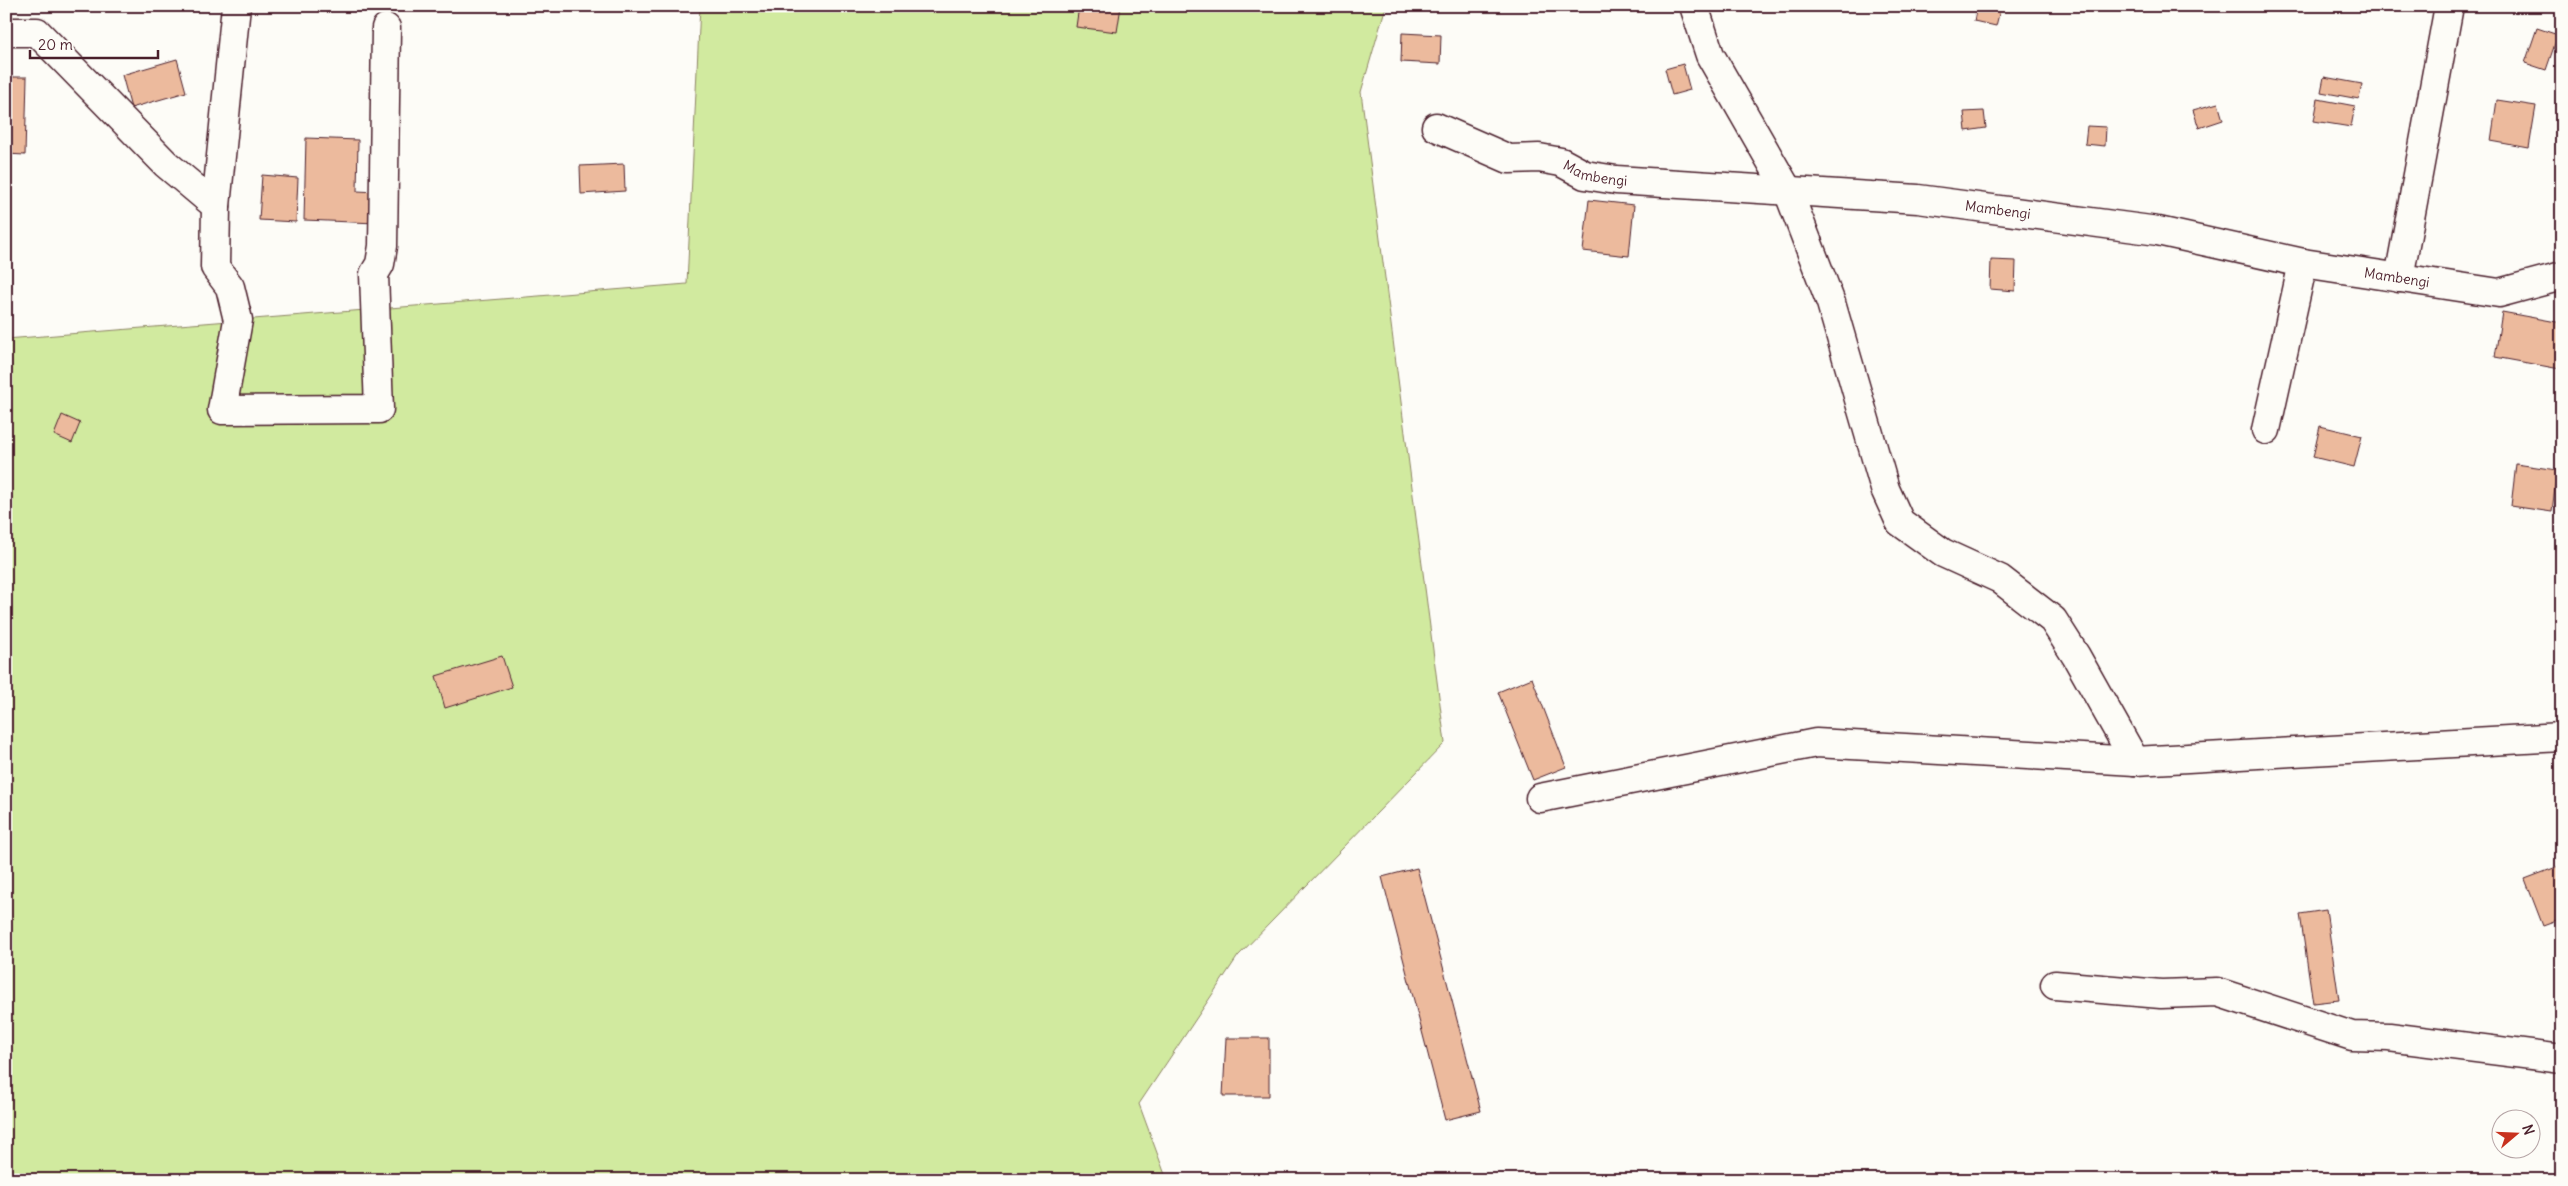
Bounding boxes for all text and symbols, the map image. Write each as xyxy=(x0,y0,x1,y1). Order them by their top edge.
scale bar xyxy=(30,28,158,60)
text: 20 m xyxy=(38,35,73,54)
street label: Mambengi xyxy=(1560,156,1628,190)
street label: Mambengi xyxy=(1964,196,2032,223)
street label: Mambengi xyxy=(2363,263,2431,291)
north arrow xyxy=(2490,1108,2540,1158)
text: N xyxy=(2518,1122,2538,1137)

